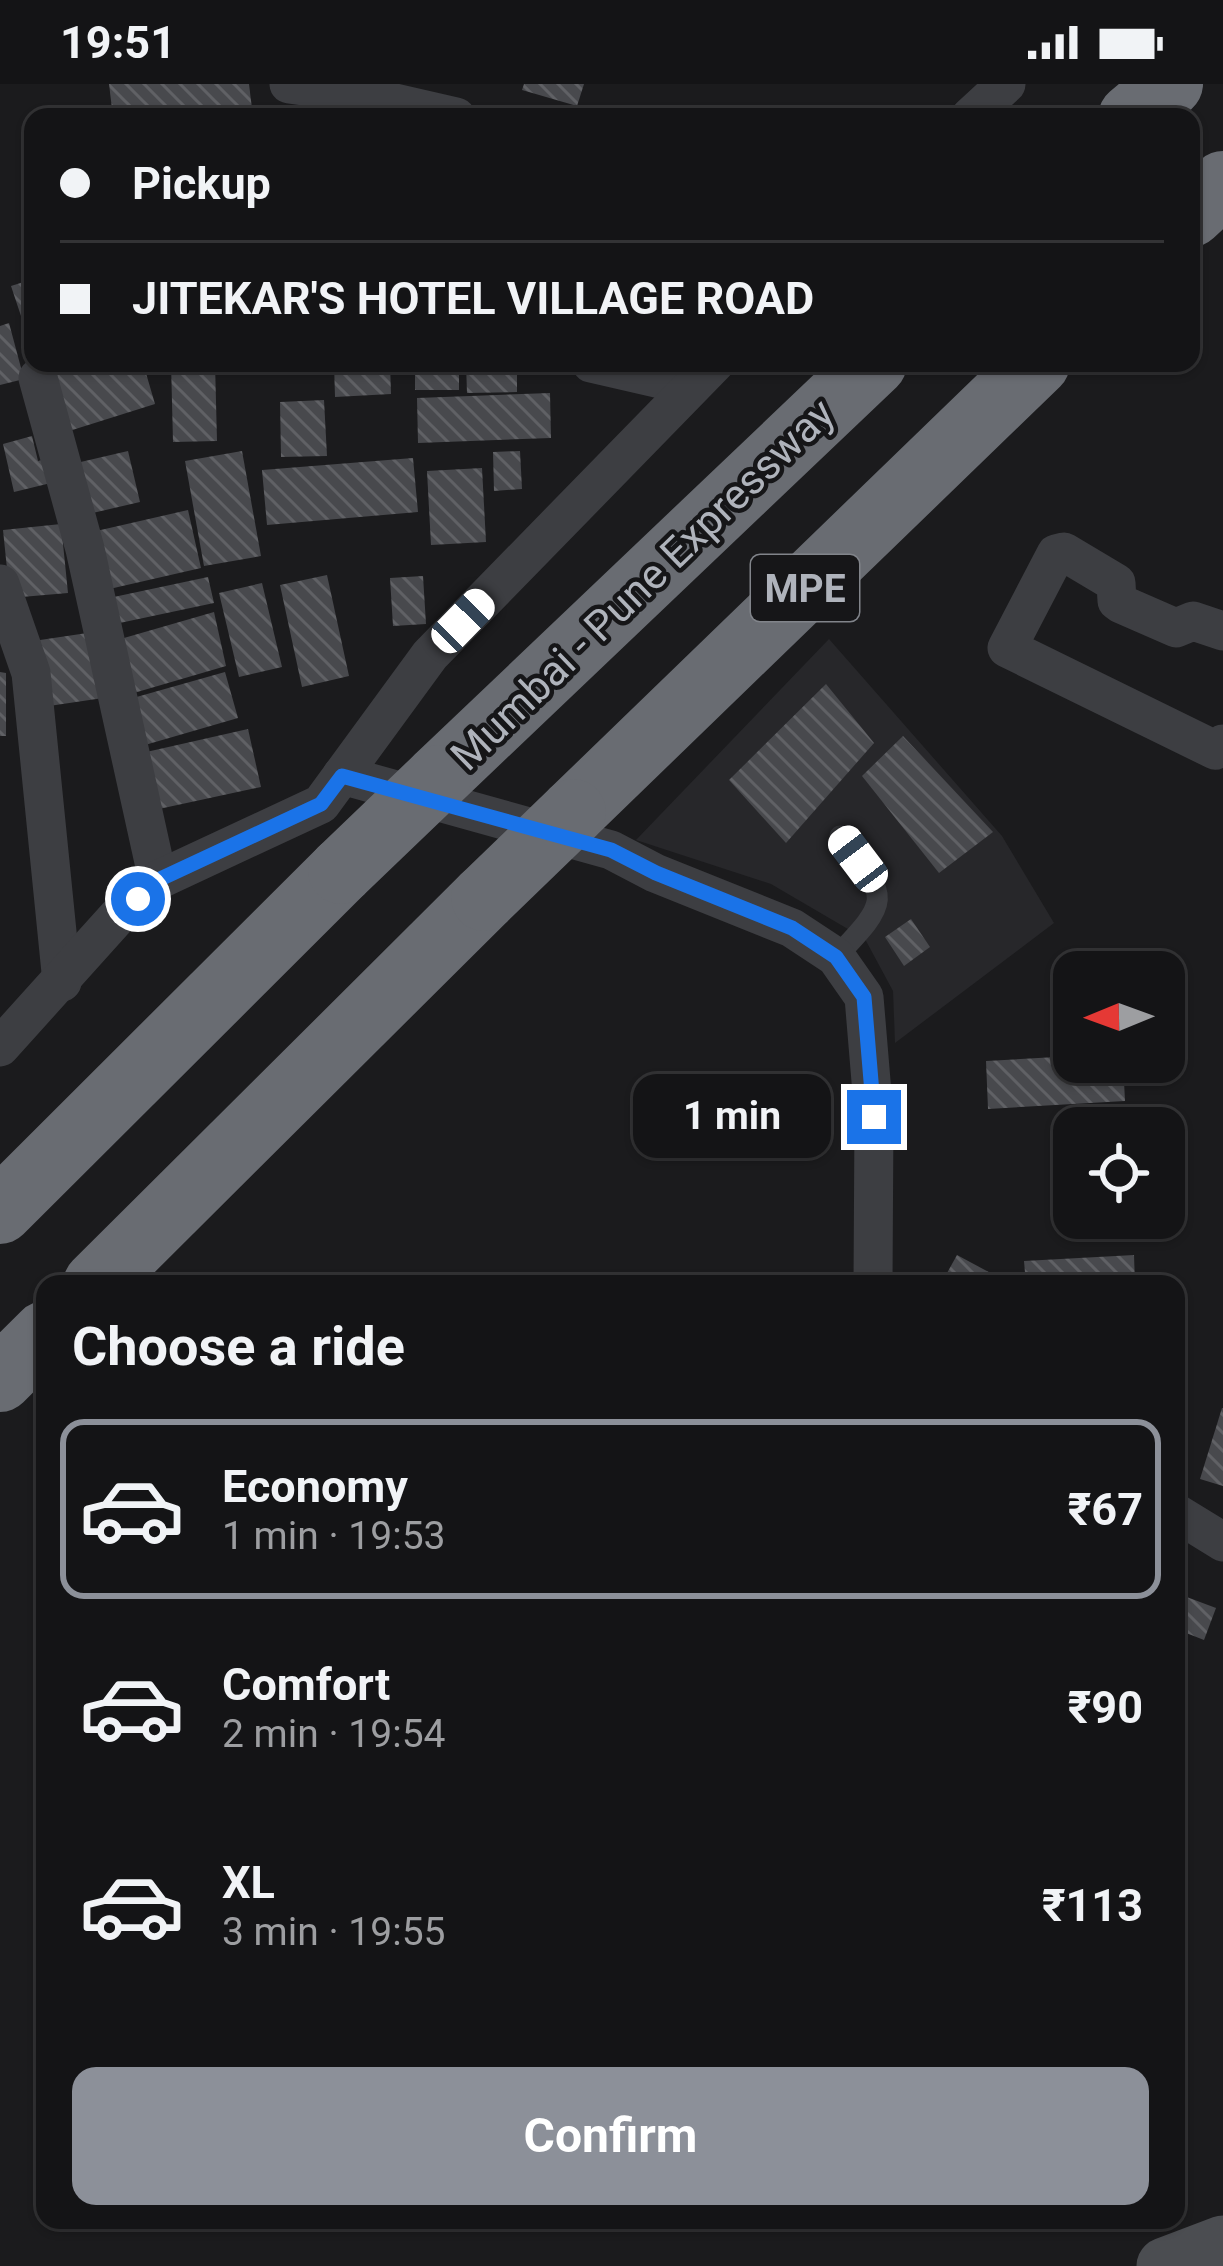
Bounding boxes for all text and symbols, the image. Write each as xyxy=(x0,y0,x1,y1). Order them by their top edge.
text: 19:51 xyxy=(60,16,176,69)
text: Pickup xyxy=(132,157,271,210)
text: JITEKAR'S HOTEL VILLAGE ROAD xyxy=(132,272,814,325)
street label: Mumbai - Pune Expressway xyxy=(441,388,844,780)
road number: MPE xyxy=(751,555,859,621)
car xyxy=(425,583,501,659)
car xyxy=(822,819,894,899)
route start xyxy=(111,872,165,926)
north arrow xyxy=(1053,951,1185,1083)
map controls xyxy=(1053,951,1185,1239)
callout: 1 min xyxy=(634,1075,832,1159)
route end xyxy=(847,1090,901,1144)
text: 1 min xyxy=(683,1093,781,1139)
button: locate xyxy=(1053,1107,1185,1239)
text: Choose a ride xyxy=(72,1315,405,1378)
icon: car xyxy=(78,1455,186,1563)
text: Economy xyxy=(222,1460,408,1513)
text: ₹67 xyxy=(1068,1483,1143,1536)
text: 1 min · 19:53 xyxy=(222,1513,445,1559)
icon: car xyxy=(78,1653,186,1761)
text: Comfort xyxy=(222,1658,390,1711)
text: ₹90 xyxy=(1068,1681,1143,1734)
text: 2 min · 19:54 xyxy=(222,1711,445,1757)
icon: car xyxy=(78,1851,186,1959)
text: XL xyxy=(222,1856,275,1909)
text: ₹113 xyxy=(1042,1879,1143,1932)
text: 3 min · 19:55 xyxy=(222,1909,445,1955)
button: Confirm xyxy=(72,2067,1149,2205)

